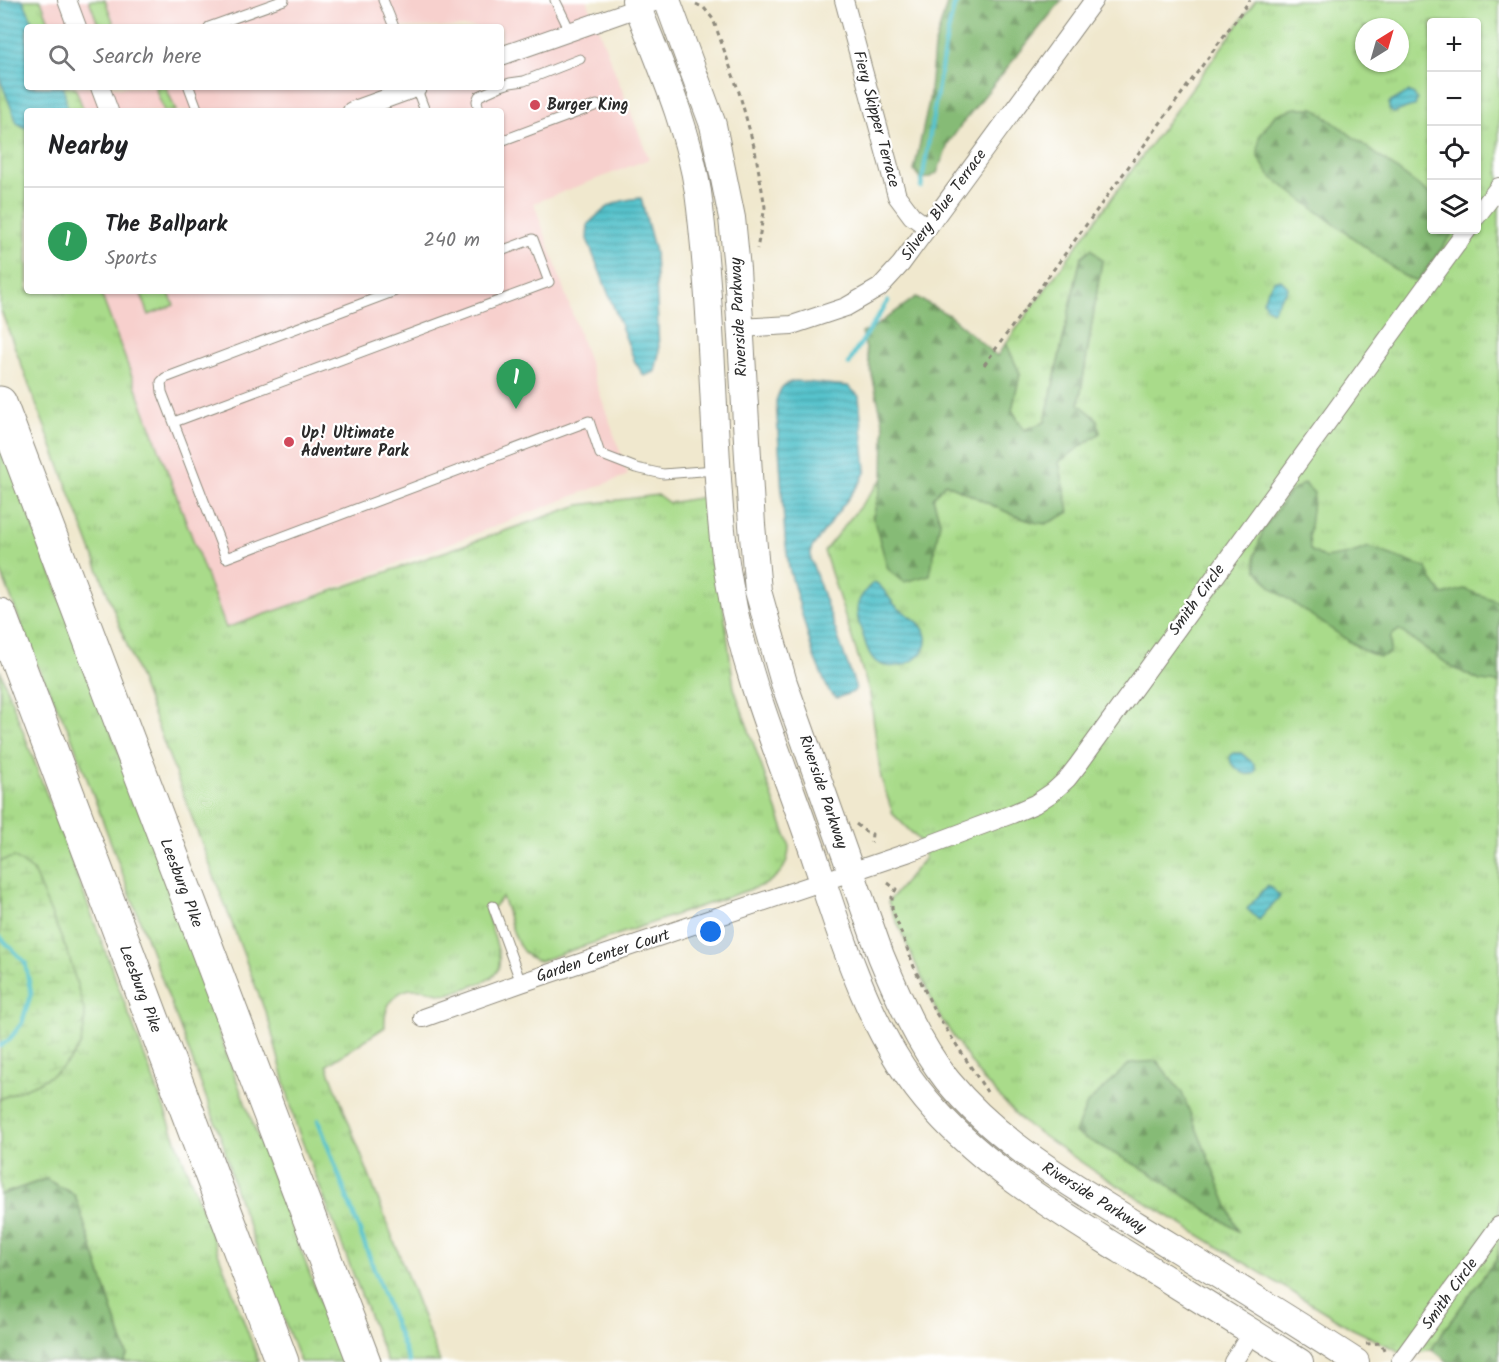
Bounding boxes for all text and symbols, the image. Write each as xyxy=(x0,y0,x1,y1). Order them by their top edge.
north arrow xyxy=(1355,18,1409,72)
map controls xyxy=(1427,18,1481,234)
button: + xyxy=(1427,18,1481,72)
search box xyxy=(24,24,504,90)
text: Search here xyxy=(93,40,201,75)
icon: search xyxy=(45,41,78,74)
street label: Fiery Skipper Terrace xyxy=(846,48,906,190)
button: − xyxy=(1427,72,1481,126)
place label: Burger King xyxy=(547,93,628,118)
marker: Burger King xyxy=(528,98,542,112)
text: Nearby xyxy=(48,126,128,168)
button: locate xyxy=(1427,126,1481,180)
street label: Silvery Blue Terrace xyxy=(895,144,993,266)
button: layers xyxy=(1427,180,1481,234)
text: The Ballpark xyxy=(105,208,227,243)
text: 1 xyxy=(64,225,71,257)
text: 240 m xyxy=(423,225,480,257)
text: Sports xyxy=(105,243,157,275)
street label: Riverside Parkway xyxy=(723,256,755,377)
pin: 1 xyxy=(496,360,536,409)
place label: Up! Ultimate Adventure Park xyxy=(301,421,410,464)
marker: Up! Ultimate Adventure Park xyxy=(282,435,296,449)
street label: Smith Circle xyxy=(1162,559,1232,641)
street label: Riverside Parkway xyxy=(792,731,854,853)
street label: Leesburg PIke xyxy=(153,835,209,931)
your location xyxy=(696,917,725,946)
street label: Garden Center Court xyxy=(533,922,674,989)
street label: Leesburg Pike xyxy=(112,941,168,1037)
street label: Riverside Parkway xyxy=(1037,1156,1152,1240)
street label: Smith Circle xyxy=(1415,1253,1485,1335)

